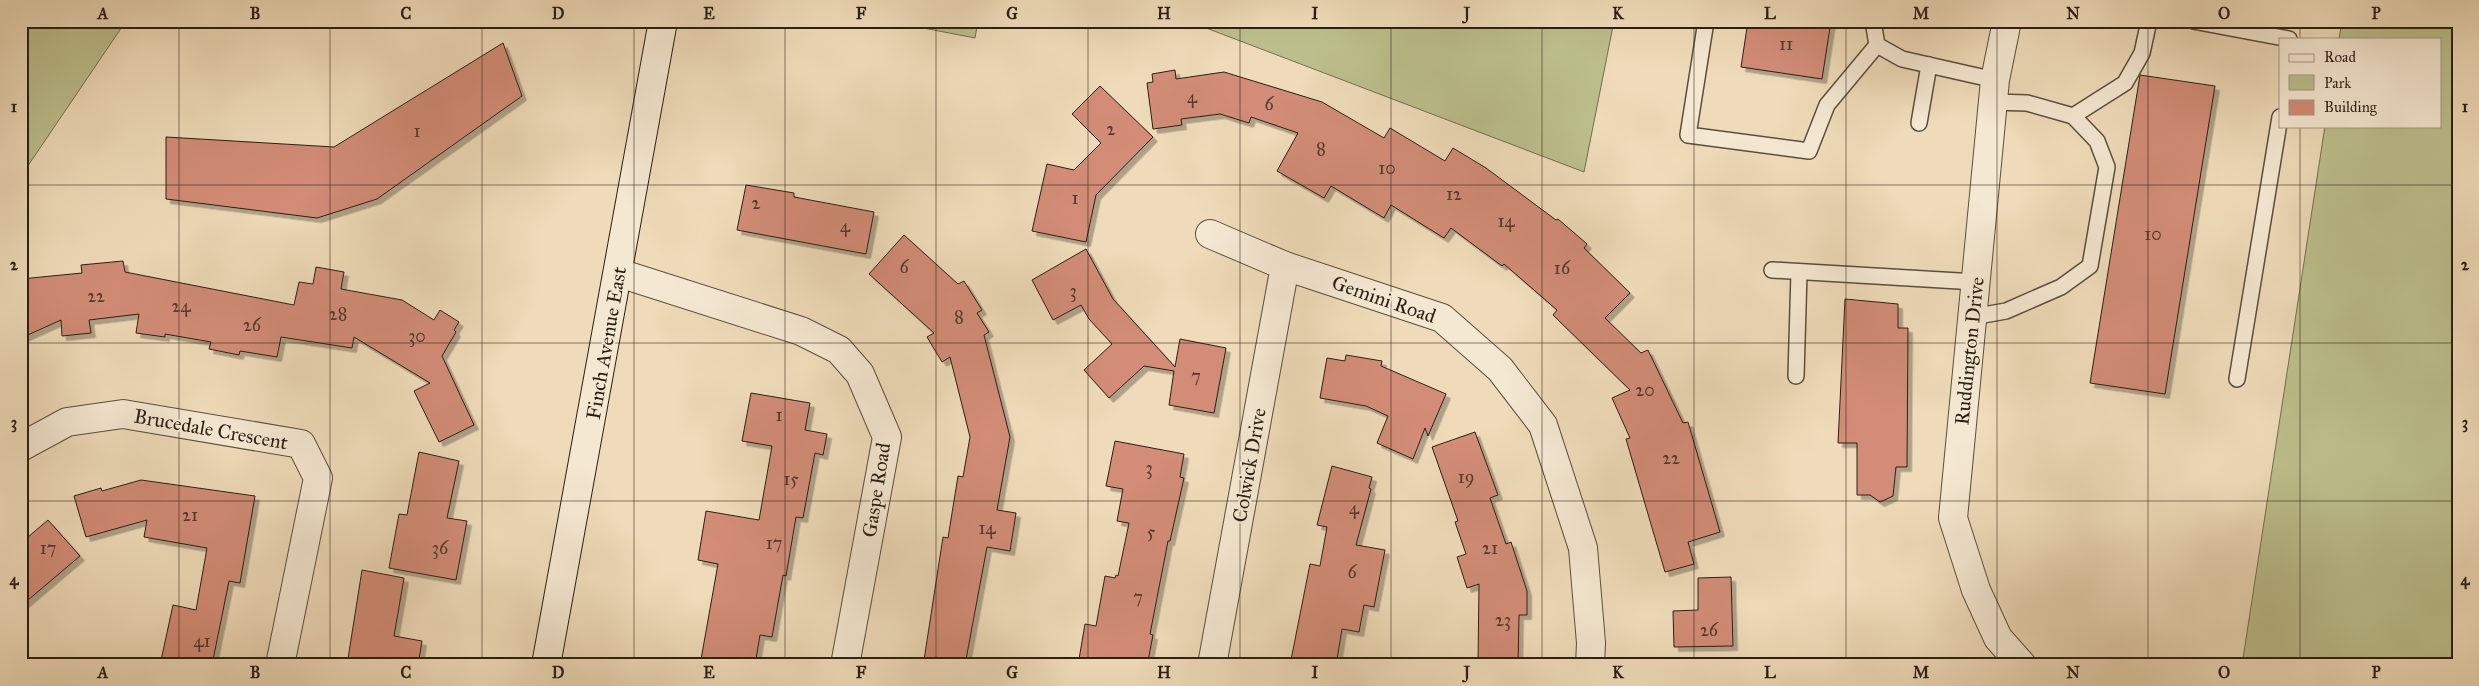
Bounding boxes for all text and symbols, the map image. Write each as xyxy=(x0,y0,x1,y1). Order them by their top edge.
text: A xyxy=(97,4,109,23)
text: B xyxy=(250,4,260,23)
text: C xyxy=(401,4,412,23)
text: D xyxy=(552,4,565,23)
text: E xyxy=(703,4,715,23)
text: F xyxy=(856,4,867,23)
text: G xyxy=(1006,4,1018,23)
text: H xyxy=(1157,4,1171,23)
text: I xyxy=(1312,4,1319,23)
text: J xyxy=(1462,4,1471,24)
text: K xyxy=(1612,4,1624,23)
text: L xyxy=(1764,4,1776,23)
text: M xyxy=(1913,4,1930,23)
text: N xyxy=(2066,4,2080,23)
text: O xyxy=(2218,4,2230,23)
text: P xyxy=(2371,4,2381,23)
house number: 11 xyxy=(1779,33,1793,55)
legend xyxy=(2279,38,2442,128)
text: Road xyxy=(2324,48,2356,66)
text: Park xyxy=(2324,74,2351,92)
house number: 4 xyxy=(1187,86,1198,108)
house number: 6 xyxy=(1264,93,1274,115)
text: 1 xyxy=(11,97,18,116)
text: 1 xyxy=(2462,97,2469,116)
text: Building xyxy=(2324,98,2378,116)
house number: 2 xyxy=(1107,118,1116,140)
house number: 1 xyxy=(413,120,421,142)
house number: 8 xyxy=(1316,138,1326,160)
house number: 10 xyxy=(1378,157,1396,179)
house number: 12 xyxy=(1446,183,1462,205)
house number: 1 xyxy=(1071,187,1079,209)
house number: 2 xyxy=(752,192,761,214)
house number: 14 xyxy=(1497,210,1516,232)
house number: 4 xyxy=(840,215,851,237)
house number: 10 xyxy=(2144,223,2162,245)
text: 2 xyxy=(10,255,19,274)
text: 2 xyxy=(2461,255,2470,274)
house number: 6 xyxy=(899,256,909,278)
house number: 16 xyxy=(1554,257,1571,279)
street label: Finch Avenue East xyxy=(581,265,631,421)
street label: Gemini Road xyxy=(1329,270,1439,328)
street label: Ruddington Drive xyxy=(1949,276,1990,426)
house number: 3 xyxy=(1069,280,1077,302)
house number: 22 xyxy=(87,285,105,307)
house number: 24 xyxy=(172,295,191,317)
house number: 28 xyxy=(329,303,347,325)
house number: 8 xyxy=(954,306,964,328)
house number: 26 xyxy=(243,314,262,336)
house number: 30 xyxy=(408,325,426,347)
house number: 7 xyxy=(1191,365,1201,387)
house number: 20 xyxy=(1635,379,1655,401)
street label: Brucedale Crescent xyxy=(132,404,290,454)
house number: 1 xyxy=(775,404,783,426)
street label: Colwick Drive xyxy=(1227,406,1271,524)
text: 3 xyxy=(11,413,17,433)
text: 3 xyxy=(2462,413,2468,433)
street label: Gaspe Road xyxy=(857,441,895,539)
house number: 22 xyxy=(1662,447,1680,469)
house number: 3 xyxy=(1145,457,1153,479)
house number: 19 xyxy=(1458,466,1474,488)
house number: 15 xyxy=(783,468,799,490)
house number: 4 xyxy=(1349,497,1360,519)
house number: 21 xyxy=(182,504,198,526)
house number: 14 xyxy=(978,517,997,539)
house number: 5 xyxy=(1147,521,1156,543)
house number: 17 xyxy=(766,532,782,554)
house number: 17 xyxy=(40,537,56,559)
house number: 36 xyxy=(432,537,449,559)
house number: 21 xyxy=(1482,537,1498,559)
house number: 6 xyxy=(1347,561,1357,583)
text: 4 xyxy=(10,570,20,590)
text: 4 xyxy=(2461,570,2471,590)
house number: 7 xyxy=(1133,586,1143,608)
house number: 23 xyxy=(1495,609,1511,631)
house number: 26 xyxy=(1700,619,1719,641)
house number: 41 xyxy=(193,630,211,652)
text: A xyxy=(97,663,109,682)
text: B xyxy=(250,663,260,682)
text: C xyxy=(401,663,412,682)
text: D xyxy=(552,663,565,682)
text: E xyxy=(703,663,715,682)
text: F xyxy=(856,663,867,682)
text: G xyxy=(1006,663,1018,682)
text: H xyxy=(1157,663,1171,682)
text: I xyxy=(1312,663,1319,682)
text: J xyxy=(1462,663,1471,683)
text: K xyxy=(1612,663,1624,682)
text: L xyxy=(1764,663,1776,682)
text: M xyxy=(1913,663,1930,682)
text: N xyxy=(2066,663,2080,682)
text: O xyxy=(2218,663,2230,682)
text: P xyxy=(2371,663,2381,682)

